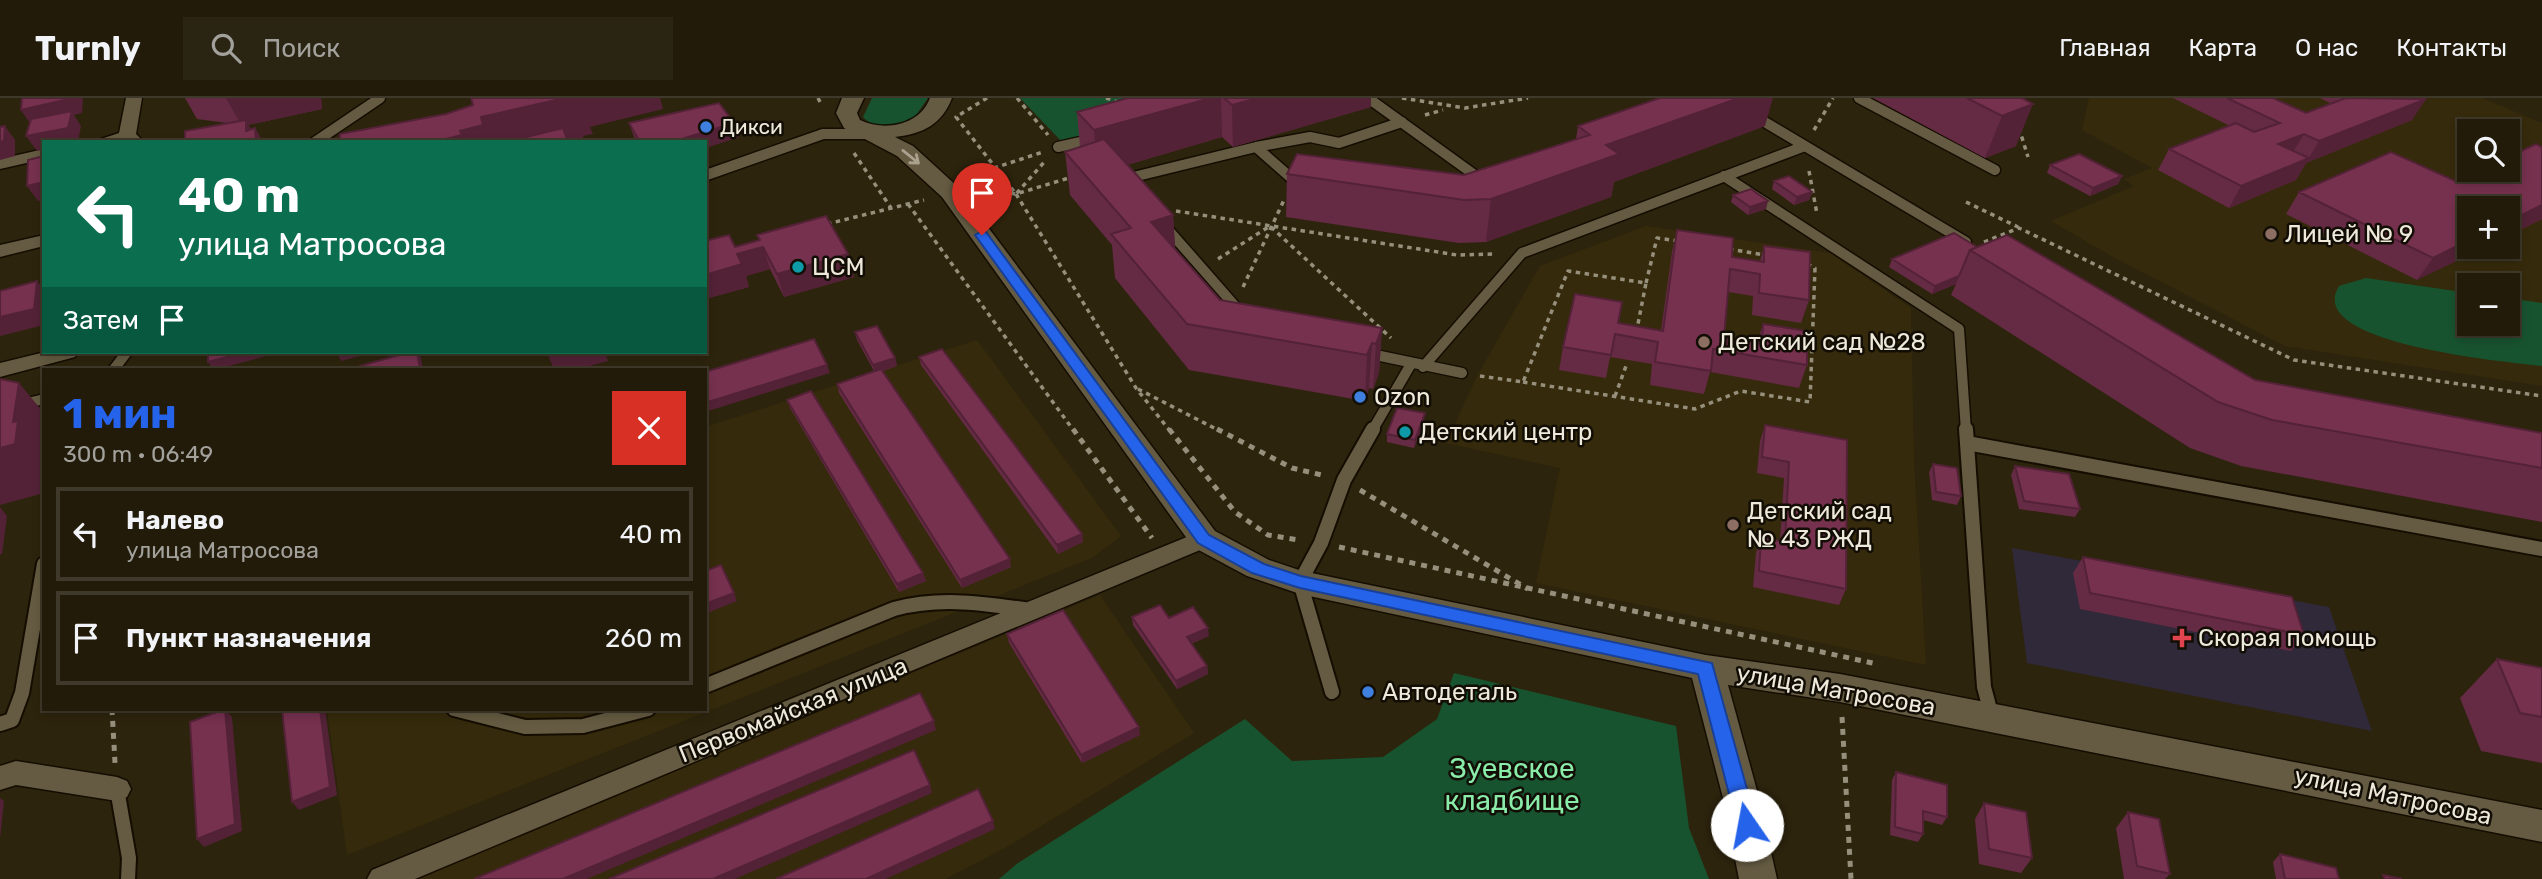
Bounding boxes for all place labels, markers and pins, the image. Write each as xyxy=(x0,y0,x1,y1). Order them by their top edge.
place label: Дикси xyxy=(720,114,783,139)
marker: Дикси xyxy=(698,119,714,135)
pin xyxy=(952,163,1012,235)
place label: Лицей № 9 xyxy=(2285,220,2413,248)
marker: Лицей № 9 xyxy=(2263,226,2279,242)
place label: ЦСМ xyxy=(812,253,865,281)
marker: ЦСМ xyxy=(790,259,806,275)
place label: Детский сад №28 xyxy=(1718,328,1926,356)
marker: Детский сад №28 xyxy=(1696,334,1712,350)
place label: Ozon xyxy=(1374,383,1431,411)
marker: Ozon xyxy=(1352,389,1368,405)
place label: Детский центр xyxy=(1419,418,1592,446)
marker: Детский центр xyxy=(1397,424,1413,440)
place label: Детский сад № 43 РЖД xyxy=(1747,497,1892,553)
marker: Детский сад № 43 РЖД xyxy=(1725,517,1741,533)
place label: Скорая помощь xyxy=(2198,624,2376,652)
marker: Скорая помощь xyxy=(2172,628,2192,648)
place label: Автодеталь xyxy=(1382,678,1517,706)
marker: Автодеталь xyxy=(1360,684,1376,700)

